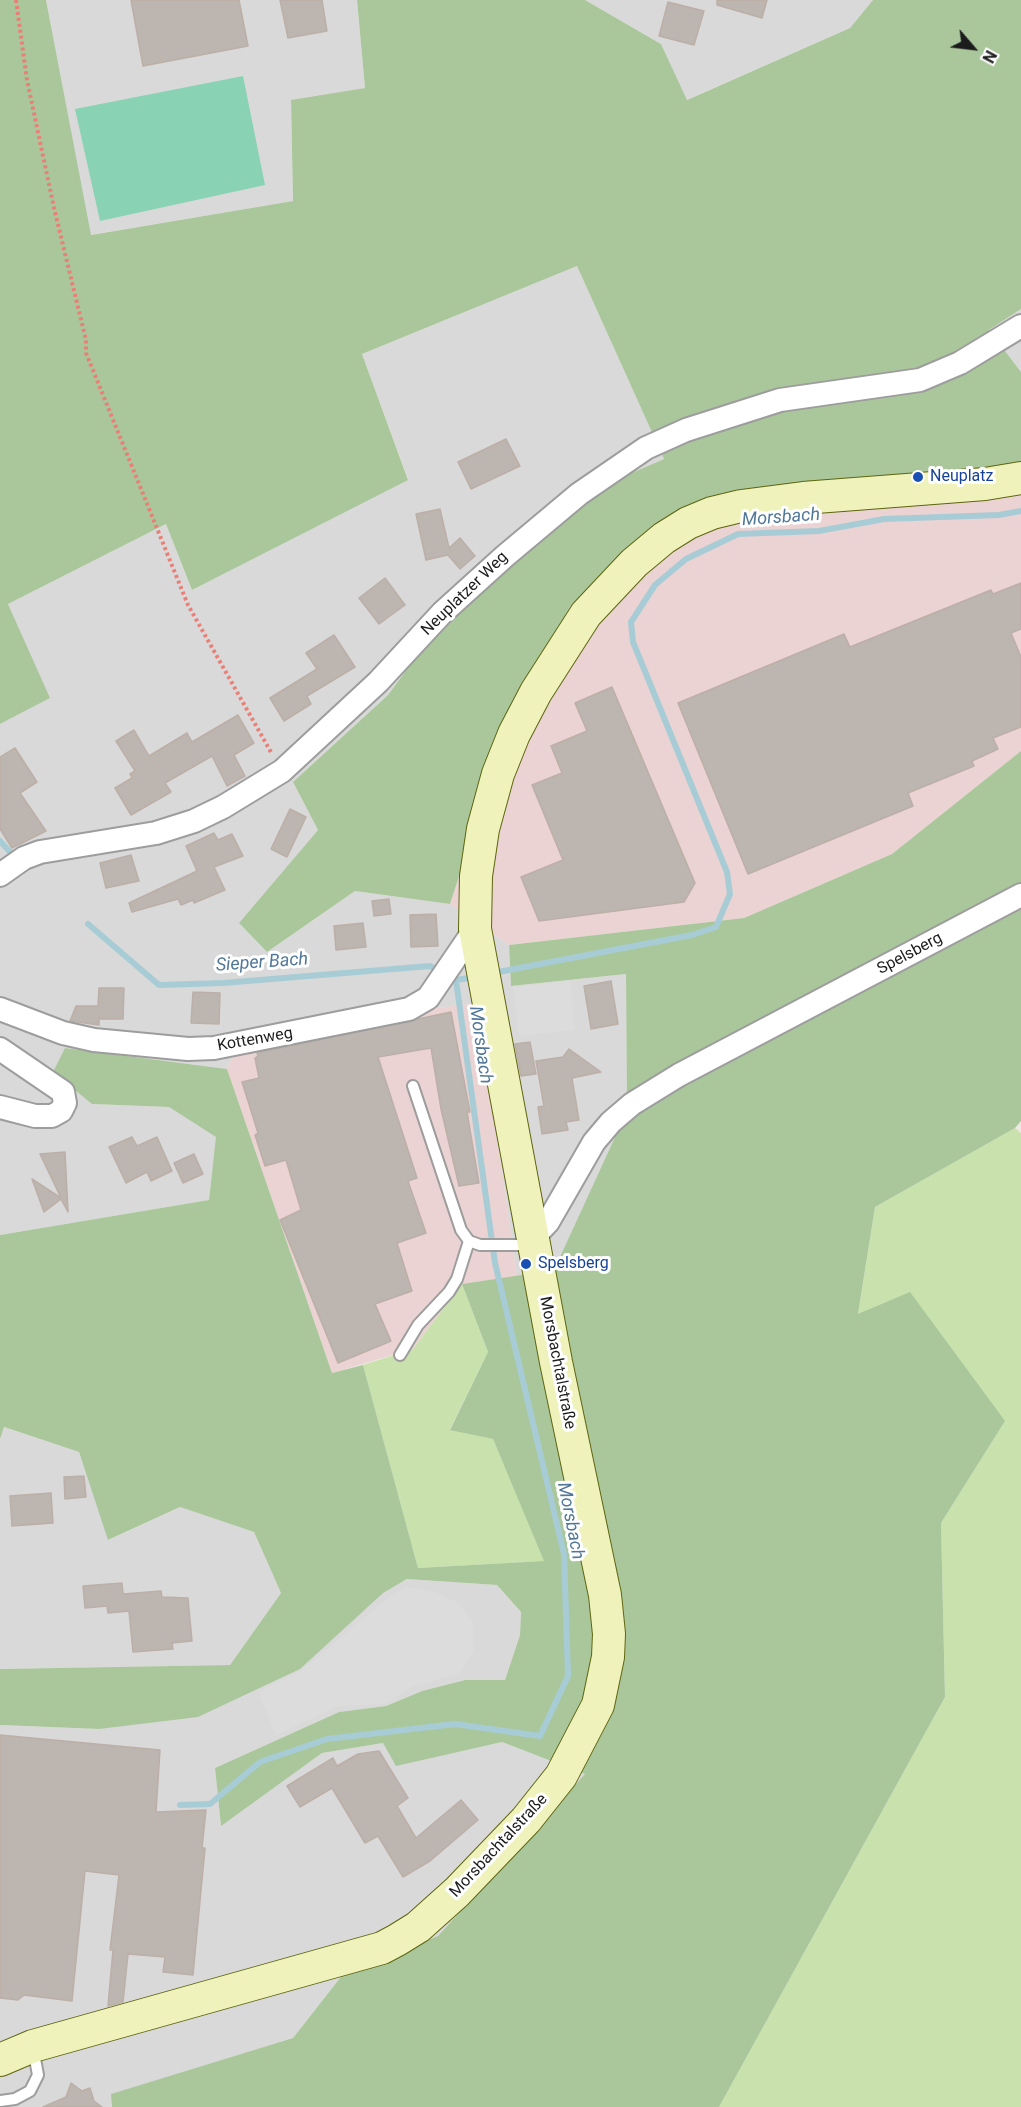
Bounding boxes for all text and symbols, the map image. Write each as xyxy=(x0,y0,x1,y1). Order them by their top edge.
north arrow xyxy=(943,18,1003,78)
text: N xyxy=(978,47,1000,66)
place label: Neuplatz xyxy=(930,467,993,487)
marker: Neuplatz xyxy=(911,470,925,484)
water label: Morsbach xyxy=(741,504,821,532)
street label: Neuplatzer Weg xyxy=(418,548,512,640)
street label: Spelsberg xyxy=(874,929,946,979)
water label: Sieper Bach xyxy=(215,949,309,977)
water label: Morsbach xyxy=(464,1005,496,1085)
street label: Kottenweg xyxy=(216,1024,294,1056)
place label: Spelsberg xyxy=(538,1254,609,1274)
marker: Spelsberg xyxy=(519,1257,533,1271)
street label: Morsbachtalstraße xyxy=(535,1295,579,1431)
water label: Morsbach xyxy=(552,1481,588,1561)
street label: Morsbachtalstraße xyxy=(446,1790,552,1902)

